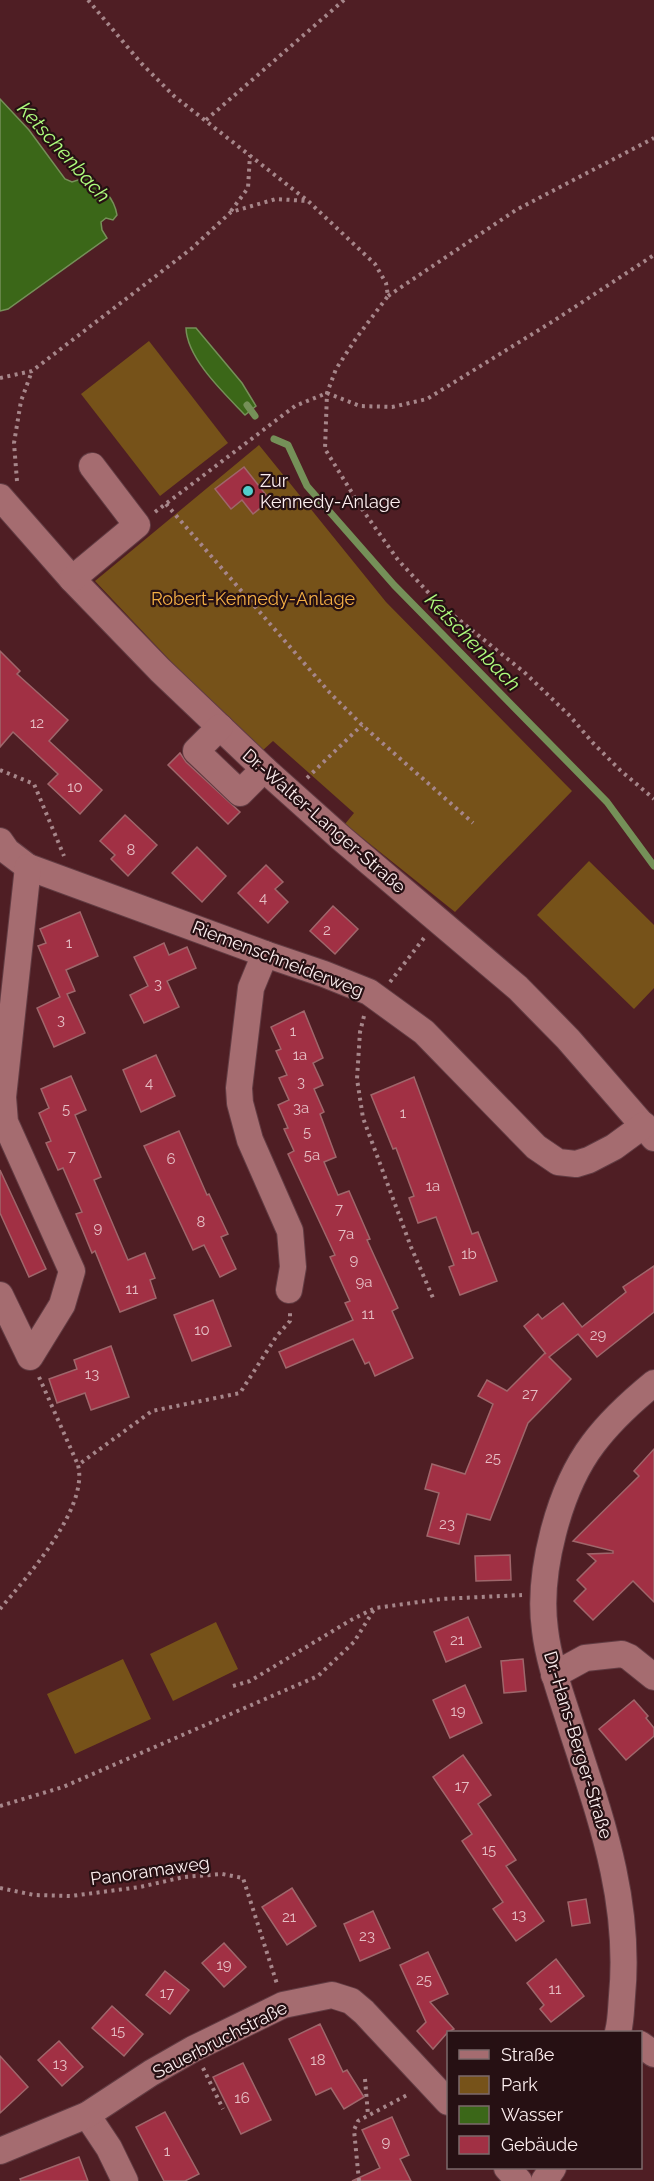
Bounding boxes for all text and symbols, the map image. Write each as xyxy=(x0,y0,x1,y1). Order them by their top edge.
water label: Ketschenbach xyxy=(13,97,115,207)
place label: Zur Kennedy-Anlage xyxy=(260,470,401,512)
marker: Zur Kennedy-Anlage xyxy=(241,484,255,498)
park label: Robert-Kennedy-Anlage xyxy=(151,588,356,609)
water label: Ketschenbach xyxy=(420,588,526,696)
house number: 12 xyxy=(30,714,44,732)
street label: Dr.-Walter-Langer-Straße xyxy=(239,744,410,897)
house number: 10 xyxy=(67,778,83,796)
house number: 8 xyxy=(127,841,136,859)
house number: 4 xyxy=(259,889,267,907)
street label: Riemenschneiderweg xyxy=(190,916,367,1001)
house number: 2 xyxy=(323,921,331,939)
house number: 1 xyxy=(66,934,73,952)
house number: 3 xyxy=(154,975,162,993)
house number: 3 xyxy=(57,1011,65,1029)
house number: 1 xyxy=(290,1022,297,1040)
house number: 1a xyxy=(293,1046,307,1064)
house number: 3 xyxy=(297,1073,305,1091)
house number: 4 xyxy=(145,1074,153,1092)
house number: 3a xyxy=(293,1099,309,1117)
house number: 5 xyxy=(62,1100,70,1118)
house number: 1 xyxy=(400,1104,407,1122)
house number: 5 xyxy=(303,1123,311,1141)
house number: 5a xyxy=(304,1146,320,1164)
house number: 7 xyxy=(68,1147,76,1165)
house number: 6 xyxy=(166,1150,176,1168)
house number: 1a xyxy=(426,1177,440,1195)
house number: 7 xyxy=(335,1200,343,1218)
house number: 8 xyxy=(197,1213,206,1231)
house number: 9 xyxy=(94,1219,103,1237)
house number: 7a xyxy=(338,1225,354,1243)
house number: 1b xyxy=(461,1245,477,1263)
house number: 9 xyxy=(350,1251,359,1269)
house number: 9a xyxy=(356,1273,372,1291)
house number: 11 xyxy=(126,1280,139,1298)
house number: 11 xyxy=(362,1305,375,1323)
house number: 10 xyxy=(194,1321,210,1339)
house number: 29 xyxy=(590,1326,607,1344)
house number: 13 xyxy=(85,1365,99,1383)
house number: 27 xyxy=(522,1385,538,1403)
house number: 25 xyxy=(485,1449,501,1467)
house number: 23 xyxy=(439,1515,455,1533)
house number: 21 xyxy=(450,1631,465,1649)
street label: Dr.-Hans-Berger-Straße xyxy=(540,1648,617,1842)
house number: 19 xyxy=(450,1702,466,1720)
house number: 17 xyxy=(455,1777,469,1795)
house number: 15 xyxy=(482,1841,496,1859)
street label: Panoramaweg xyxy=(89,1852,211,1889)
house number: 13 xyxy=(512,1906,526,1924)
house number: 21 xyxy=(282,1908,297,1926)
house number: 23 xyxy=(359,1927,375,1945)
house number: 19 xyxy=(216,1956,232,1974)
house number: 25 xyxy=(416,1971,432,1989)
house number: 11 xyxy=(549,1980,562,1998)
house number: 17 xyxy=(160,1984,174,2002)
street label: Sauerbruchstraße xyxy=(149,1996,291,2083)
house number: 15 xyxy=(111,2022,125,2040)
legend xyxy=(447,2031,642,2169)
text: Straße xyxy=(501,2044,555,2065)
house number: 18 xyxy=(310,2051,326,2069)
house number: 13 xyxy=(53,2055,67,2073)
text: Park xyxy=(501,2074,538,2095)
house number: 16 xyxy=(234,2089,250,2107)
text: Wasser xyxy=(501,2104,564,2125)
house number: 9 xyxy=(382,2133,391,2151)
text: Gebäude xyxy=(501,2134,578,2155)
house number: 1 xyxy=(164,2142,171,2160)

